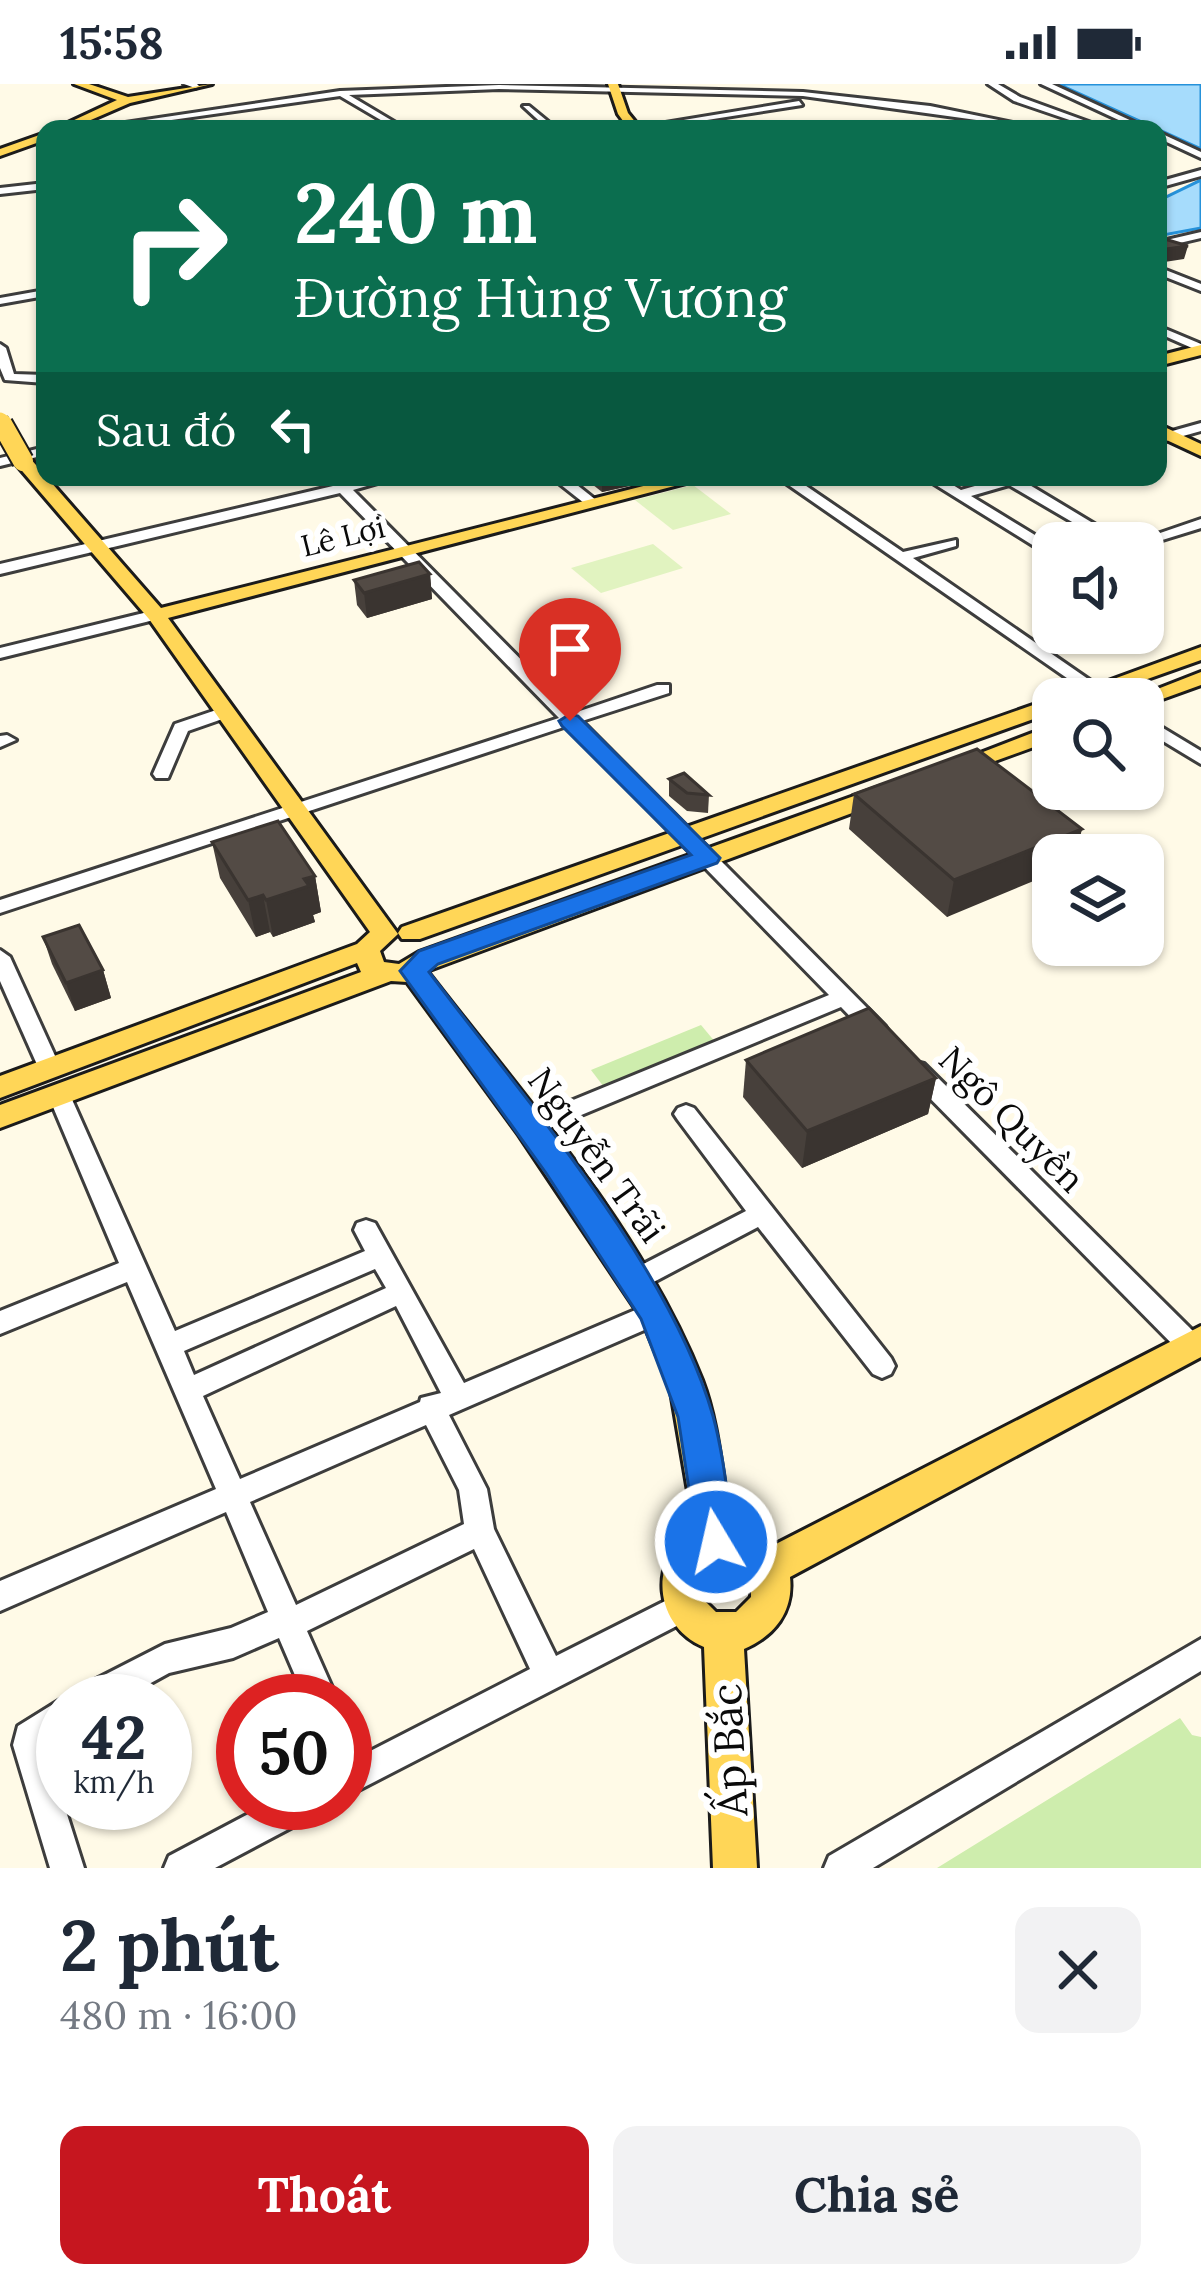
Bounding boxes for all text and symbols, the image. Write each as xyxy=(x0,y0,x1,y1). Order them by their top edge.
text: 15:58 xyxy=(60,14,164,71)
text: 240 m xyxy=(294,158,538,266)
icon: right xyxy=(96,168,252,324)
text: Đường Hùng Vương xyxy=(294,263,787,332)
icon: left xyxy=(260,396,326,462)
text: Sau đó xyxy=(96,401,236,458)
street label: Lê Lợi xyxy=(297,507,389,565)
map controls xyxy=(1032,522,1164,966)
button: sound xyxy=(1032,522,1164,654)
pin xyxy=(519,598,621,721)
icon: arrive xyxy=(537,616,603,682)
button: search xyxy=(1032,678,1164,810)
button: layers xyxy=(1032,834,1164,966)
street label: Ngô Quyền xyxy=(929,1036,1095,1202)
street label: Nguyễn Trãi xyxy=(518,1059,676,1251)
position arrow xyxy=(653,1479,779,1605)
speed limit sign: 50 xyxy=(216,1674,372,1830)
street label: Ấp Bắc xyxy=(698,1682,759,1819)
text: 42 xyxy=(82,1699,146,1775)
text: km/h xyxy=(73,1763,155,1801)
text: 2 phút xyxy=(60,1899,279,1991)
button: close xyxy=(1015,1907,1141,2033)
text: 480 m · 16:00 xyxy=(60,1990,298,2040)
button: Thoát xyxy=(60,2126,589,2264)
button: Chia sẻ xyxy=(613,2126,1141,2264)

